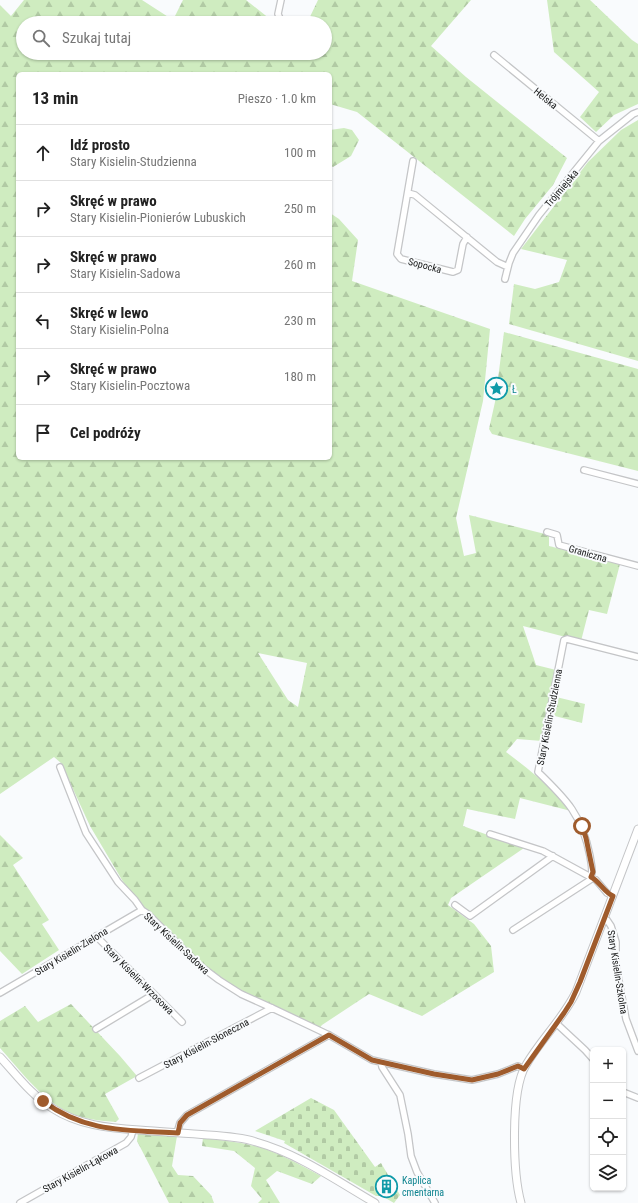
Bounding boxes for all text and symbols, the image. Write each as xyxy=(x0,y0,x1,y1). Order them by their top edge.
search box xyxy=(16,16,332,60)
icon: search xyxy=(30,27,52,49)
text: Szukaj tutaj xyxy=(62,29,131,47)
street label: Helska xyxy=(532,86,560,111)
text: 13 min xyxy=(32,88,78,108)
text: Pieszo · 1.0 km xyxy=(238,91,316,106)
text: Idź prosto xyxy=(70,136,130,154)
icon: ahead xyxy=(32,142,54,164)
text: 100 m xyxy=(284,145,316,160)
text: Stary Kisielin-Studzienna xyxy=(70,154,197,169)
street label: Trójmiejska xyxy=(542,167,580,209)
text: Skręć w prawo xyxy=(70,192,157,210)
icon: right xyxy=(32,198,54,220)
text: 250 m xyxy=(284,201,316,216)
text: Stary Kisielin-Pionierów Lubuskich xyxy=(70,210,246,225)
text: Skręć w prawo xyxy=(70,248,157,266)
icon: right xyxy=(32,254,54,276)
street label: Sopocka xyxy=(407,256,443,275)
text: 260 m xyxy=(284,257,316,272)
text: Stary Kisielin-Sadowa xyxy=(70,266,180,281)
text: Skręć w lewo xyxy=(70,304,149,322)
icon: left xyxy=(32,310,54,332)
text: 230 m xyxy=(284,313,316,328)
text: Stary Kisielin-Polna xyxy=(70,322,169,337)
text: Skręć w prawo xyxy=(70,360,157,378)
icon: right xyxy=(32,366,54,388)
text: 180 m xyxy=(284,369,316,384)
place icon: Ł xyxy=(483,376,509,402)
text: Stary Kisielin-Pocztowa xyxy=(70,378,190,393)
place label: Ł xyxy=(512,384,517,395)
icon: arrive xyxy=(32,422,54,444)
text: Cel podróży xyxy=(70,424,141,442)
street label: Graniczna xyxy=(567,543,608,564)
street label: Stary Kisielin-Studzienna xyxy=(535,668,564,766)
route start xyxy=(573,817,591,835)
street label: Stary Kisielin-Sadowa xyxy=(142,910,212,977)
street label: Stary Kisielin-Zielona xyxy=(33,925,110,977)
street label: Stary Kisielin-Szkolna xyxy=(605,929,630,1015)
street label: Stary Kisielin-Wrzosowa xyxy=(101,942,176,1017)
street label: Stary Kisielin-Słoneczna xyxy=(162,1016,251,1071)
map controls xyxy=(590,1047,626,1191)
button: + xyxy=(590,1047,626,1083)
button: − xyxy=(590,1083,626,1119)
route end xyxy=(34,1092,52,1110)
button: locate xyxy=(590,1119,626,1155)
street label: Stary Kisielin-Łąkowa xyxy=(41,1144,120,1195)
button: layers xyxy=(590,1155,626,1191)
building icon: Kaplica cmentarna xyxy=(374,1173,400,1199)
place label: Kaplica cmentarna xyxy=(402,1175,444,1198)

